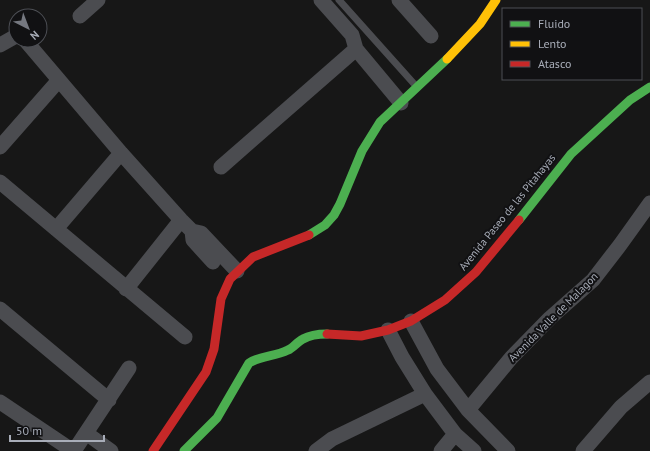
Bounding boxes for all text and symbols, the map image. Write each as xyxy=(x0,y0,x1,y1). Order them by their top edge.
north arrow xyxy=(8,8,48,48)
legend xyxy=(502,8,642,80)
text: Fluido xyxy=(538,16,570,31)
text: N xyxy=(27,28,42,43)
text: Lento xyxy=(538,36,567,51)
text: Atasco xyxy=(538,56,571,71)
street label: Avenida Paseo de las Pitahayas xyxy=(456,151,559,273)
street label: Avenida Valle de Malagon xyxy=(505,269,601,365)
scale bar xyxy=(10,417,104,443)
text: 50 m xyxy=(16,423,42,438)

